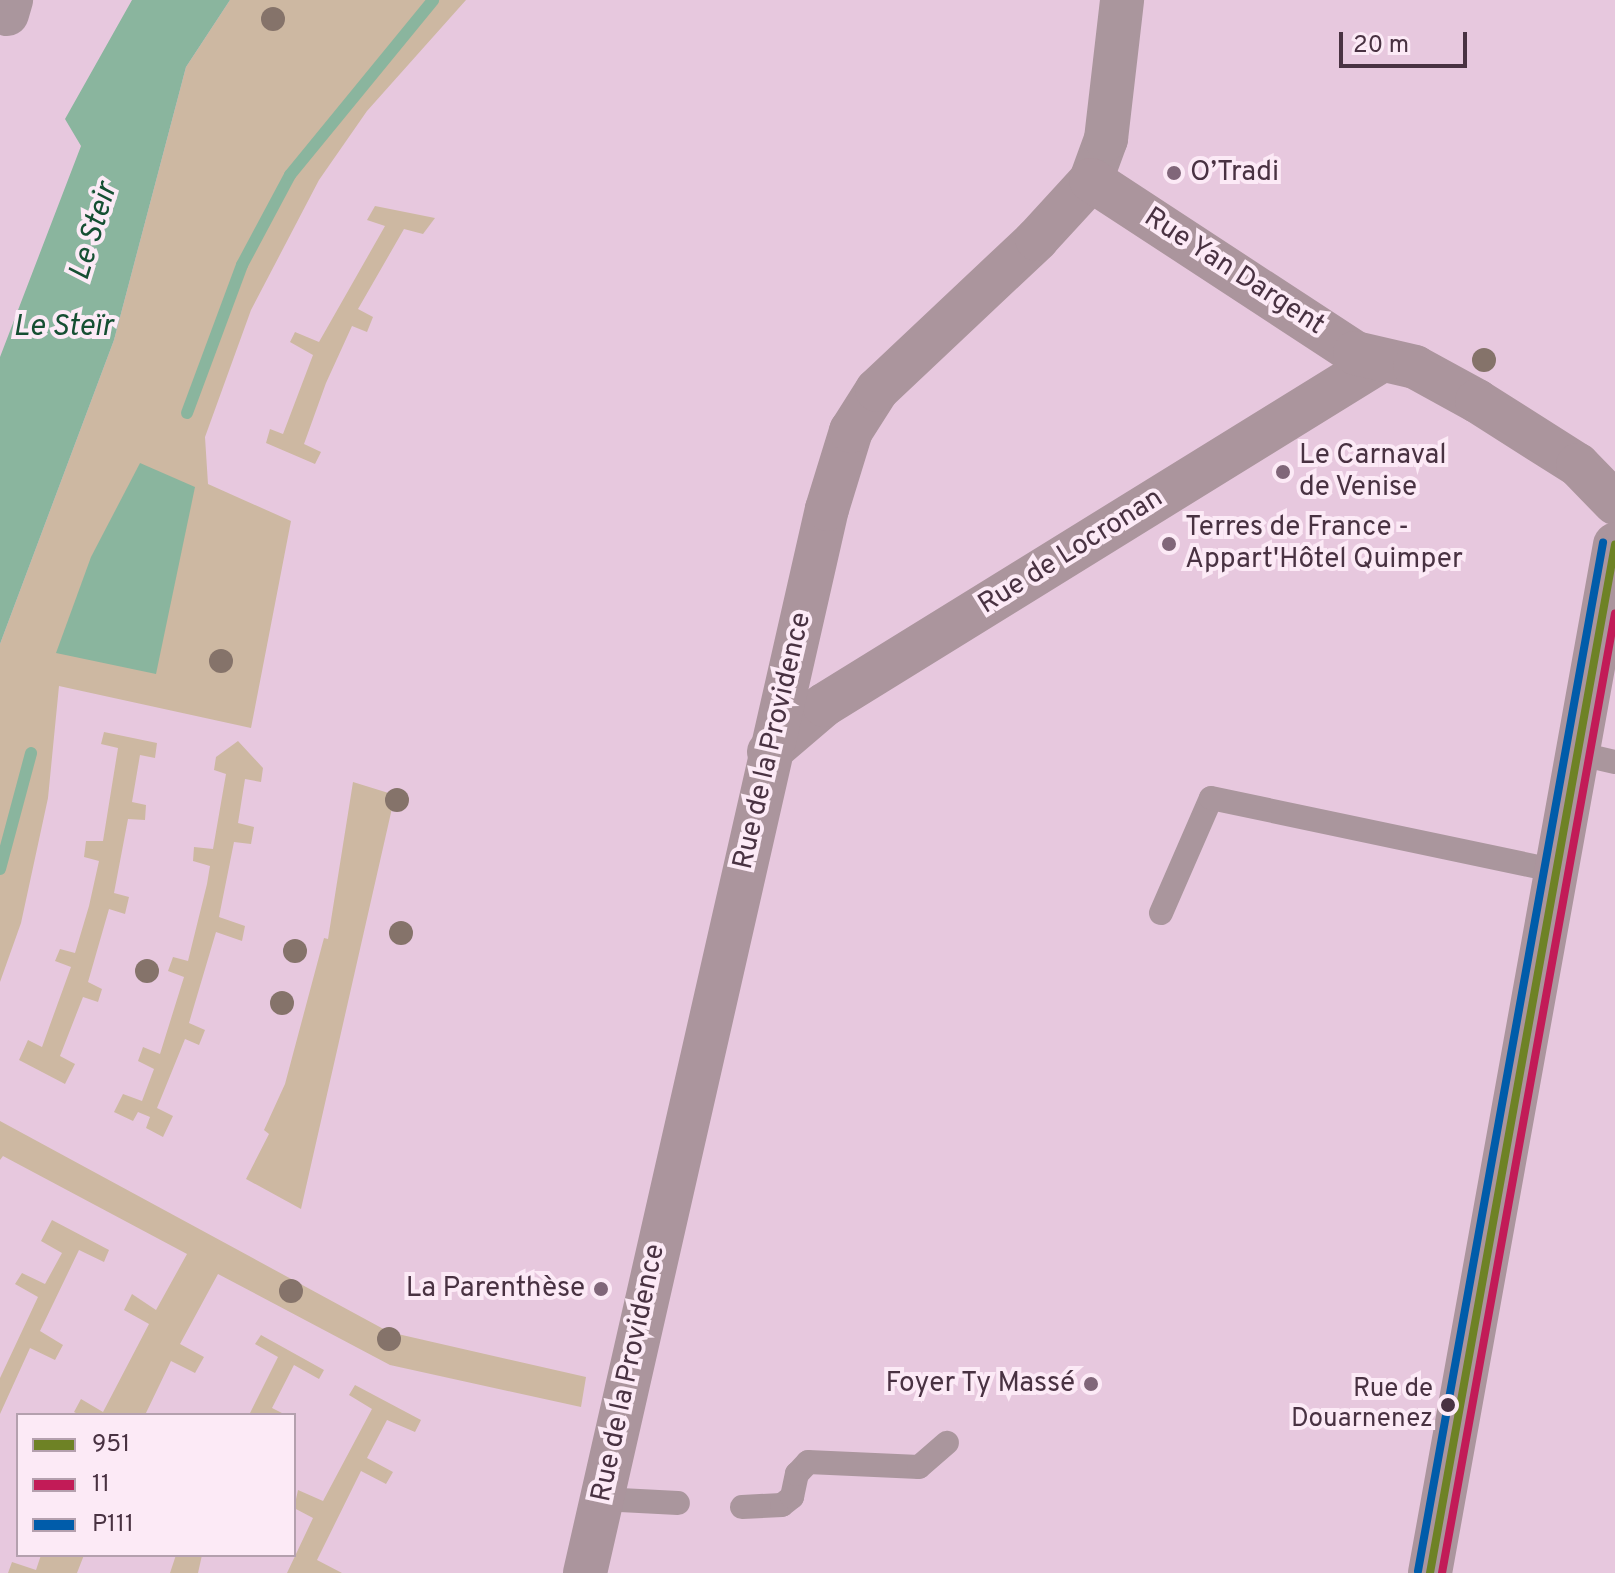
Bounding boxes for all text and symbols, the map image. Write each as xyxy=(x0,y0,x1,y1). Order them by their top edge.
scale bar xyxy=(1343,16,1471,66)
text: 20 m xyxy=(1353,31,1409,61)
place label: O’Tradi xyxy=(1190,156,1279,190)
marker: O’Tradi xyxy=(1165,164,1183,182)
water label: Le Steir xyxy=(63,179,127,285)
street label: Rue Yan Dargent xyxy=(1137,201,1331,343)
water label: Le Steïr xyxy=(13,310,113,346)
place label: Le Carnaval de Venise xyxy=(1299,439,1447,505)
marker: Le Carnaval de Venise xyxy=(1274,463,1292,481)
street label: Rue de Locronan xyxy=(973,482,1169,622)
place label: Terres de France - Appart'Hôtel Quimper xyxy=(1185,511,1463,577)
marker: Terres de France - Appart'Hôtel Quimper xyxy=(1160,535,1178,553)
street label: Rue de la Providence xyxy=(727,609,819,873)
street label: Rue de la Providence xyxy=(585,1241,673,1505)
place label: La Parenthèse xyxy=(406,1272,585,1306)
marker: La Parenthèse xyxy=(592,1280,610,1298)
place label: Foyer Ty Massé xyxy=(884,1367,1075,1401)
place label: Rue de Douarnenez xyxy=(1291,1374,1433,1436)
marker: Foyer Ty Massé xyxy=(1082,1375,1100,1393)
marker: Rue de Douarnenez xyxy=(1440,1397,1456,1413)
legend xyxy=(16,1413,296,1557)
text: 951 xyxy=(92,1430,130,1460)
text: 11 xyxy=(92,1470,110,1500)
text: P111 xyxy=(92,1510,134,1540)

